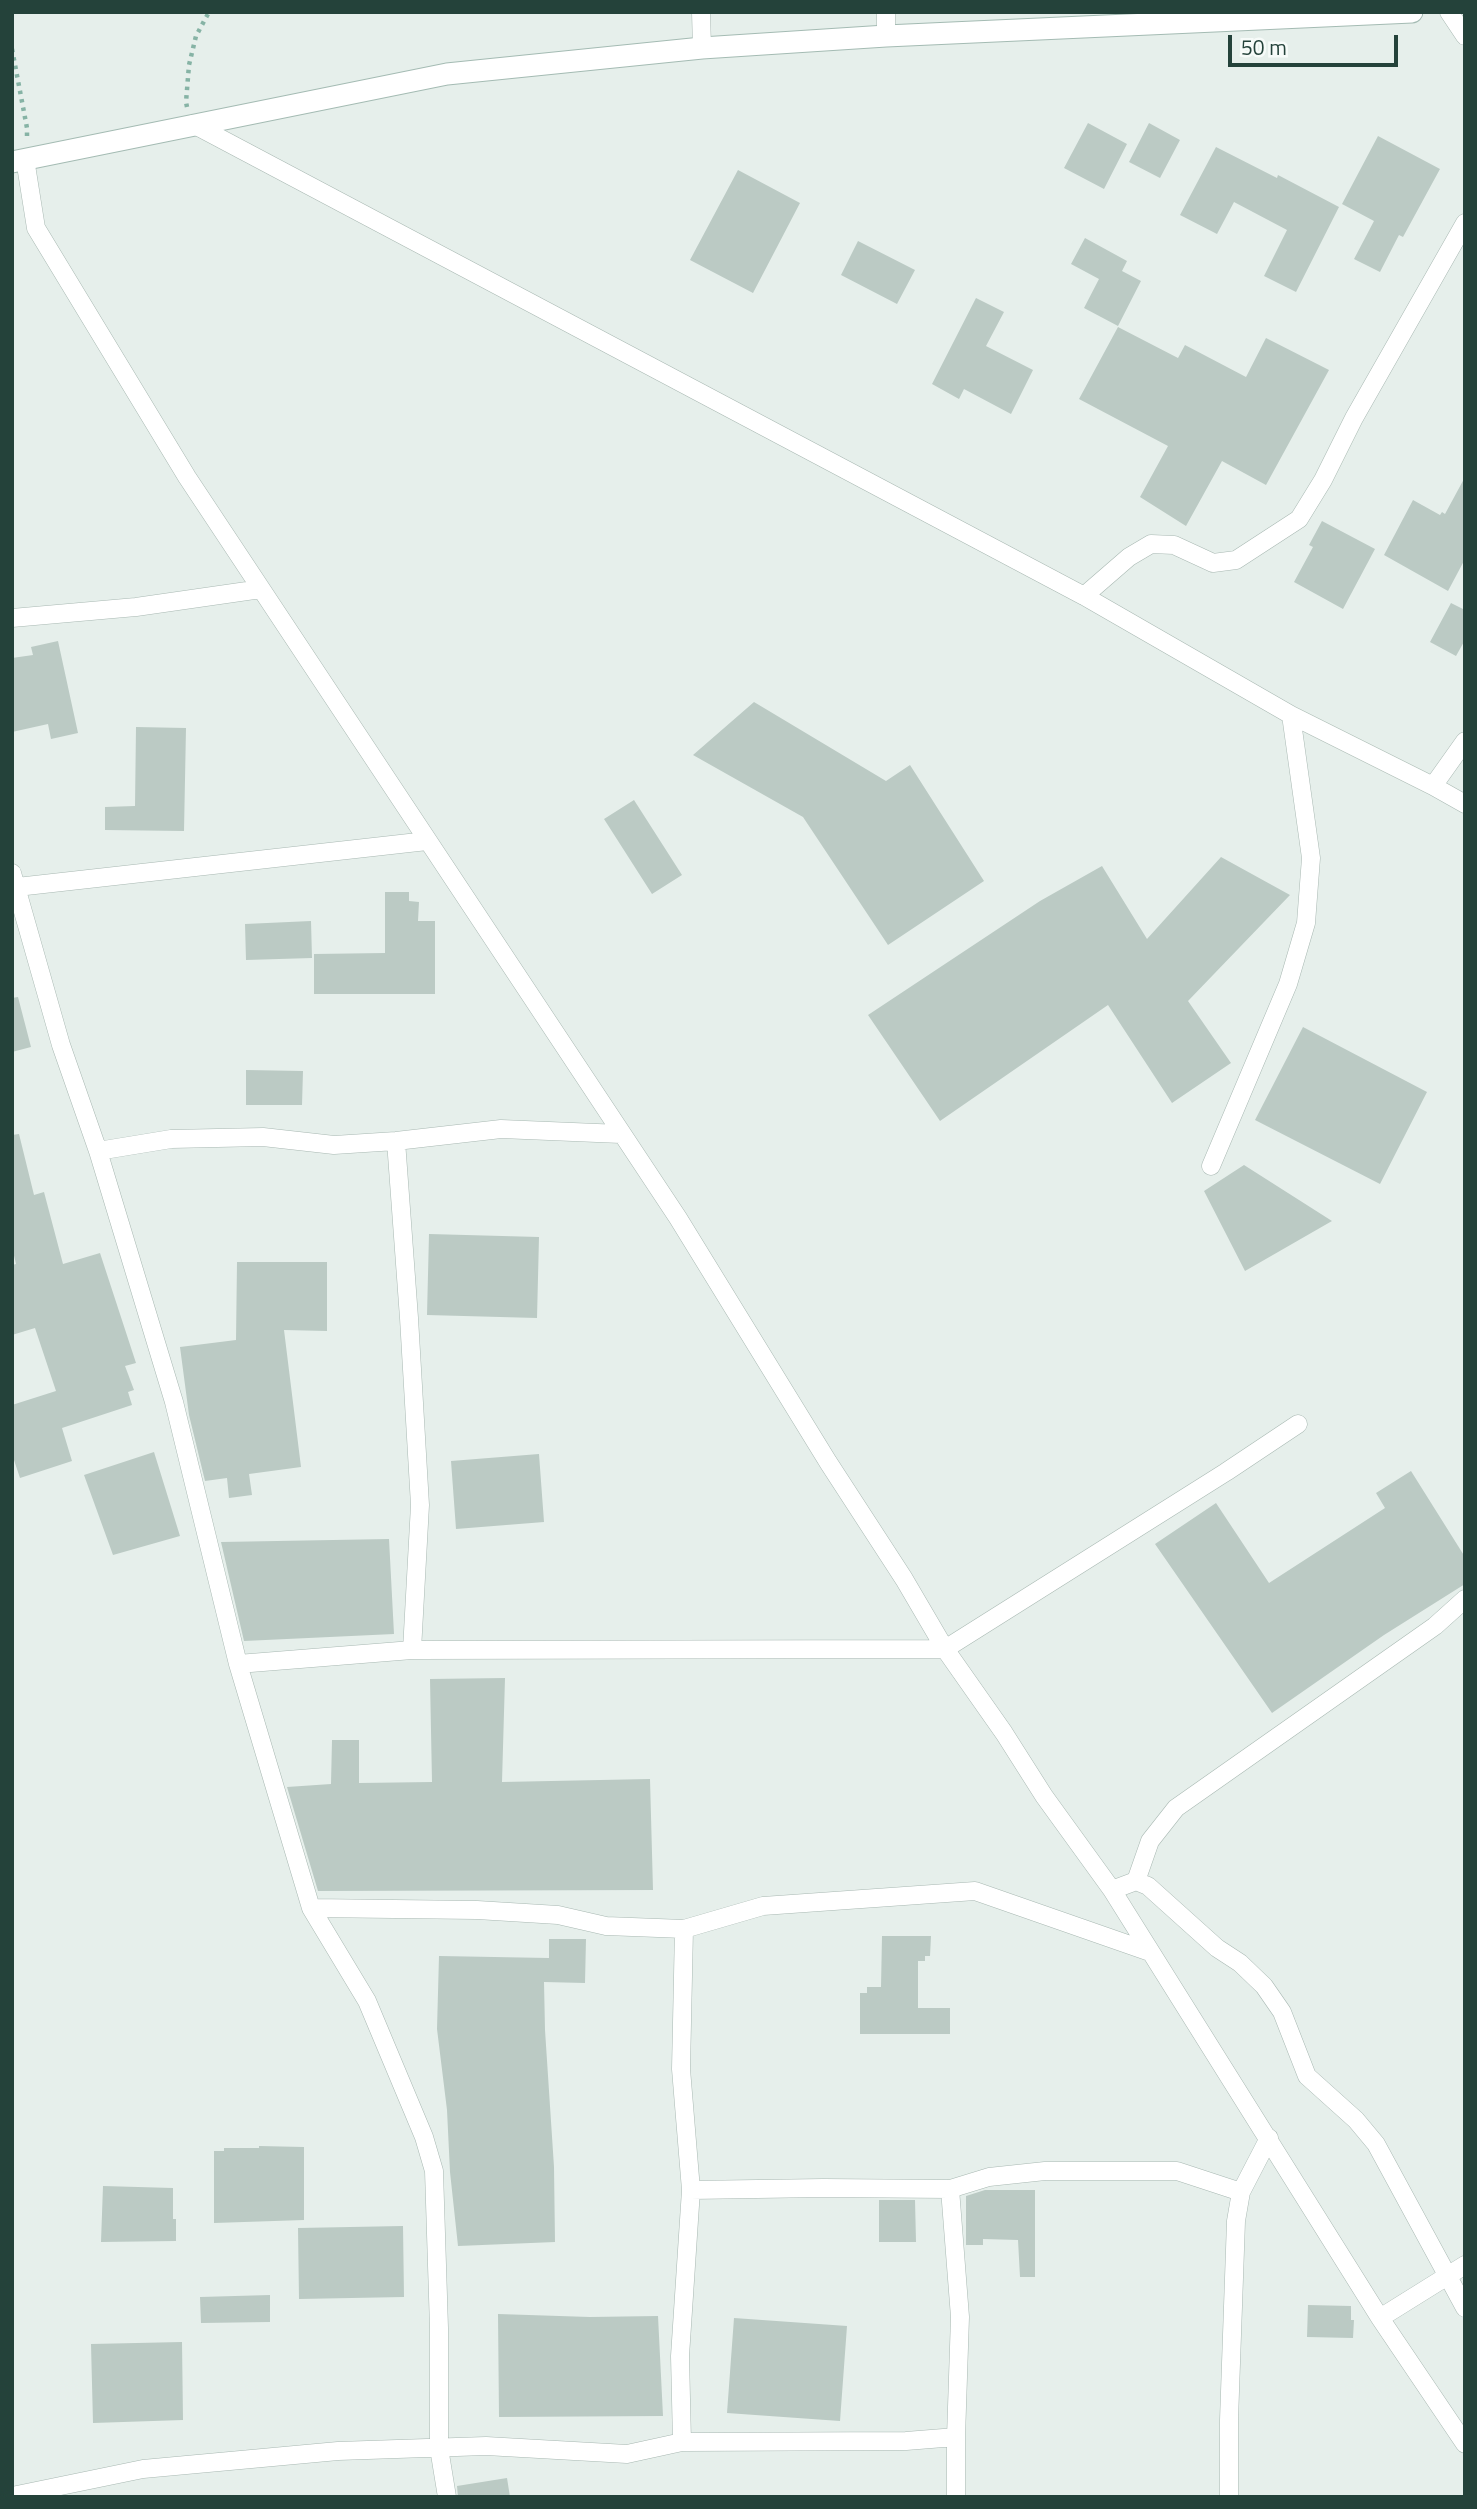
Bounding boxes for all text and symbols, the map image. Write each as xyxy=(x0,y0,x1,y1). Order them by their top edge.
scale bar xyxy=(1232,21,1402,65)
text: 50 m xyxy=(1241,31,1287,63)

